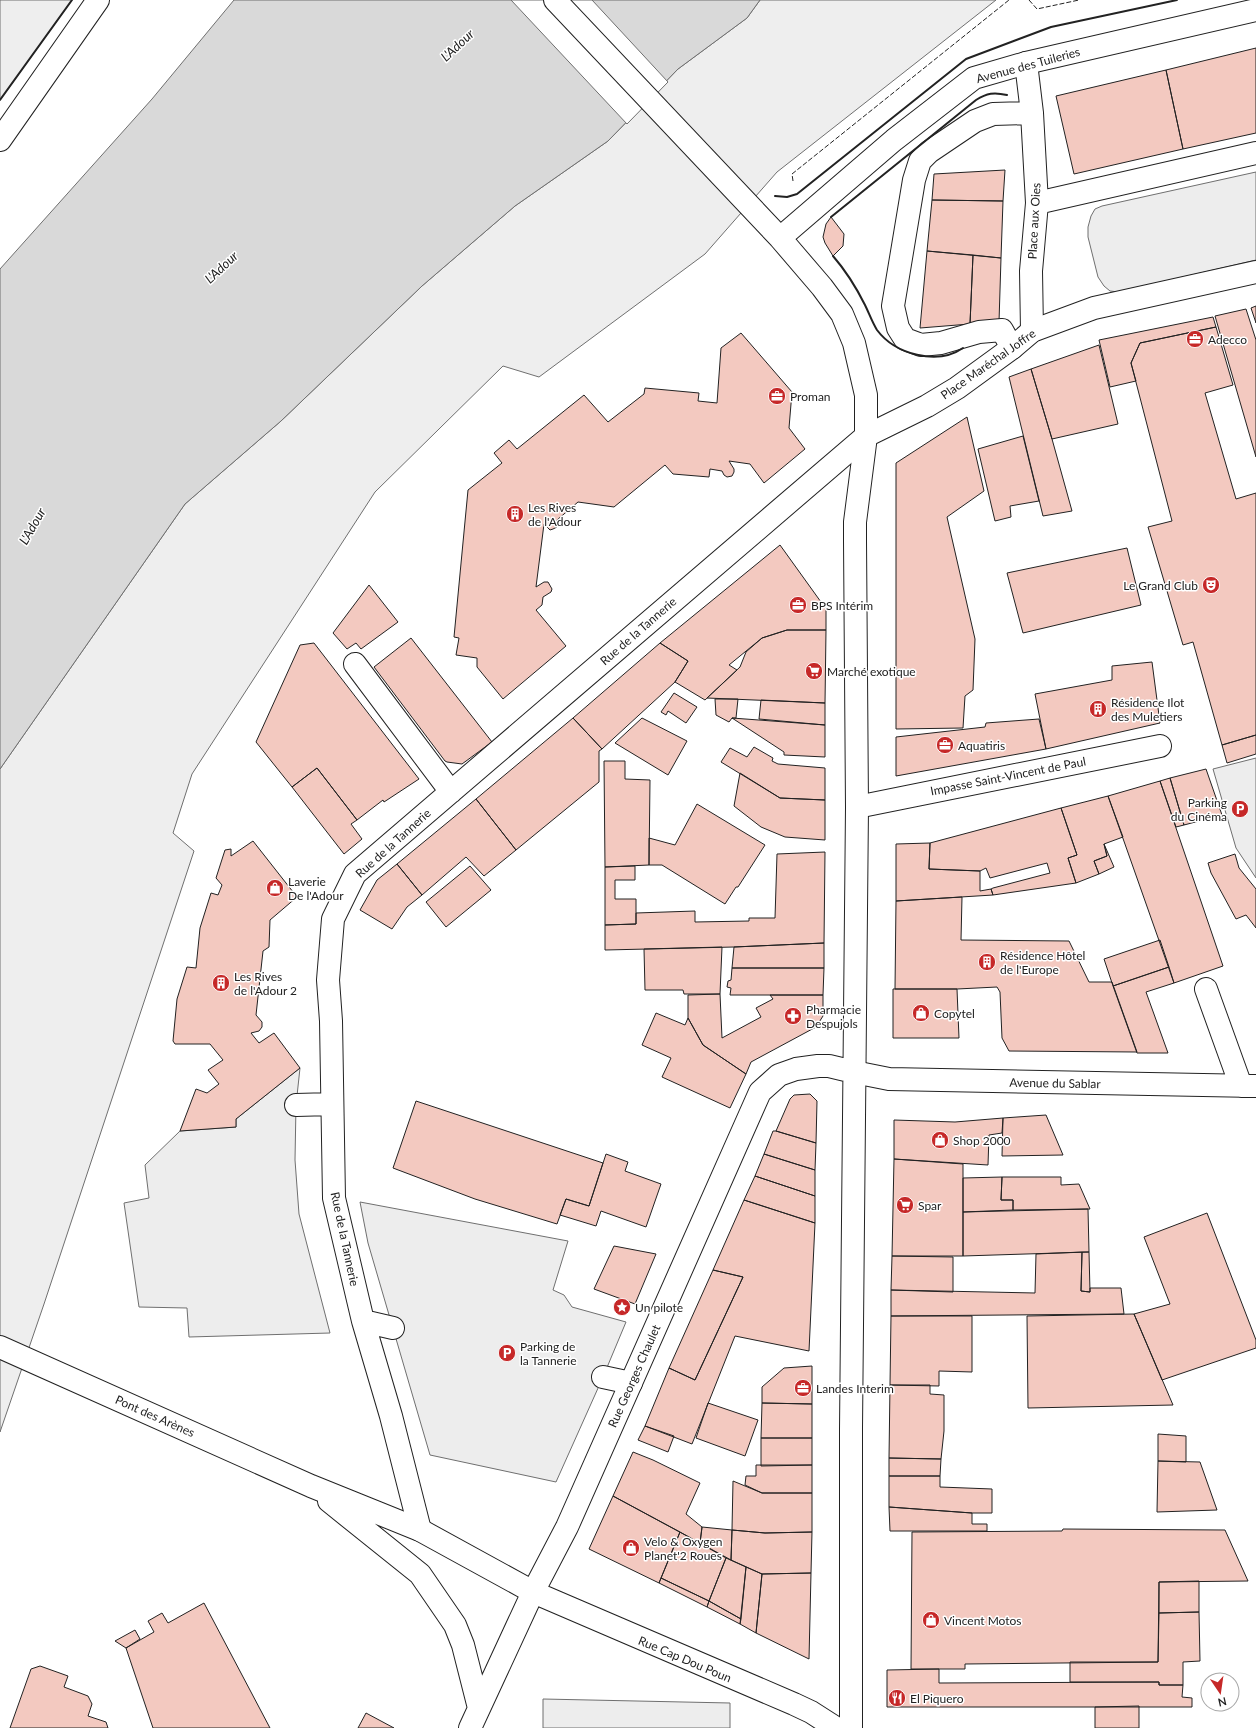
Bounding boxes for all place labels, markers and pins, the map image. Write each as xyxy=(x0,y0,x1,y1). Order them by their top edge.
office icon: Adecco xyxy=(1185,329,1205,349)
place label: Adecco xyxy=(1208,332,1247,347)
office icon: Proman xyxy=(767,386,787,406)
place label: Proman xyxy=(790,389,831,404)
place label: Les Rives de l'Adour xyxy=(528,500,582,529)
building icon: Les Rives de l'Adour xyxy=(505,504,525,524)
theatre icon: Le Grand Club xyxy=(1201,575,1221,595)
place label: Le Grand Club xyxy=(1123,578,1198,593)
office icon: BPS Intérim xyxy=(788,595,808,615)
place label: BPS Intérim xyxy=(811,598,873,613)
supermarket icon: Marché exotique xyxy=(804,661,824,681)
place label: Marché exotique xyxy=(827,664,916,679)
place label: Résidence Ilot des Muletiers xyxy=(1111,695,1185,724)
building icon: Résidence Ilot des Muletiers xyxy=(1088,699,1108,719)
office icon: Aquatiris xyxy=(935,735,955,755)
place label: Aquatiris xyxy=(958,738,1005,753)
place label: Parking du Cinéma xyxy=(1171,795,1227,824)
parking icon: Parking du Cinéma xyxy=(1230,799,1250,819)
place label: Laverie De l'Adour xyxy=(288,874,344,903)
shop icon: Laverie De l'Adour xyxy=(265,878,285,898)
place label: Résidence Hôtel de l'Europe xyxy=(1000,948,1085,977)
building icon: Résidence Hôtel de l'Europe xyxy=(977,952,997,972)
place label: Les Rives de l'Adour 2 xyxy=(234,969,297,998)
building icon: Les Rives de l'Adour 2 xyxy=(211,973,231,993)
place label: Pharmacie Despujols xyxy=(806,1002,861,1031)
shop icon: Copytel xyxy=(911,1003,931,1023)
pharmacy icon: Pharmacie Despujols xyxy=(783,1006,803,1026)
place label: Copytel xyxy=(934,1006,975,1021)
shop icon: Shop 2000 xyxy=(930,1130,950,1150)
place label: Shop 2000 xyxy=(953,1133,1011,1148)
supermarket icon: Spar xyxy=(895,1195,915,1215)
place label: Spar xyxy=(918,1198,942,1213)
place icon: Un pilote xyxy=(612,1297,632,1317)
place label: Un pilote xyxy=(635,1300,683,1315)
place label: Parking de la Tannerie xyxy=(520,1339,577,1368)
parking icon: Parking de la Tannerie xyxy=(497,1343,517,1363)
office icon: Landes Interim xyxy=(793,1378,813,1398)
place label: Landes Interim xyxy=(816,1381,894,1396)
place label: Velo & Oxygen Planet'2 Roues xyxy=(644,1534,723,1563)
shop icon: Velo & Oxygen Planet'2 Roues xyxy=(621,1538,641,1558)
shop icon: Vincent Motos xyxy=(921,1610,941,1630)
place label: Vincent Motos xyxy=(944,1613,1022,1628)
restaurant icon: El Piquero xyxy=(887,1688,907,1708)
place label: El Piquero xyxy=(910,1691,964,1706)

